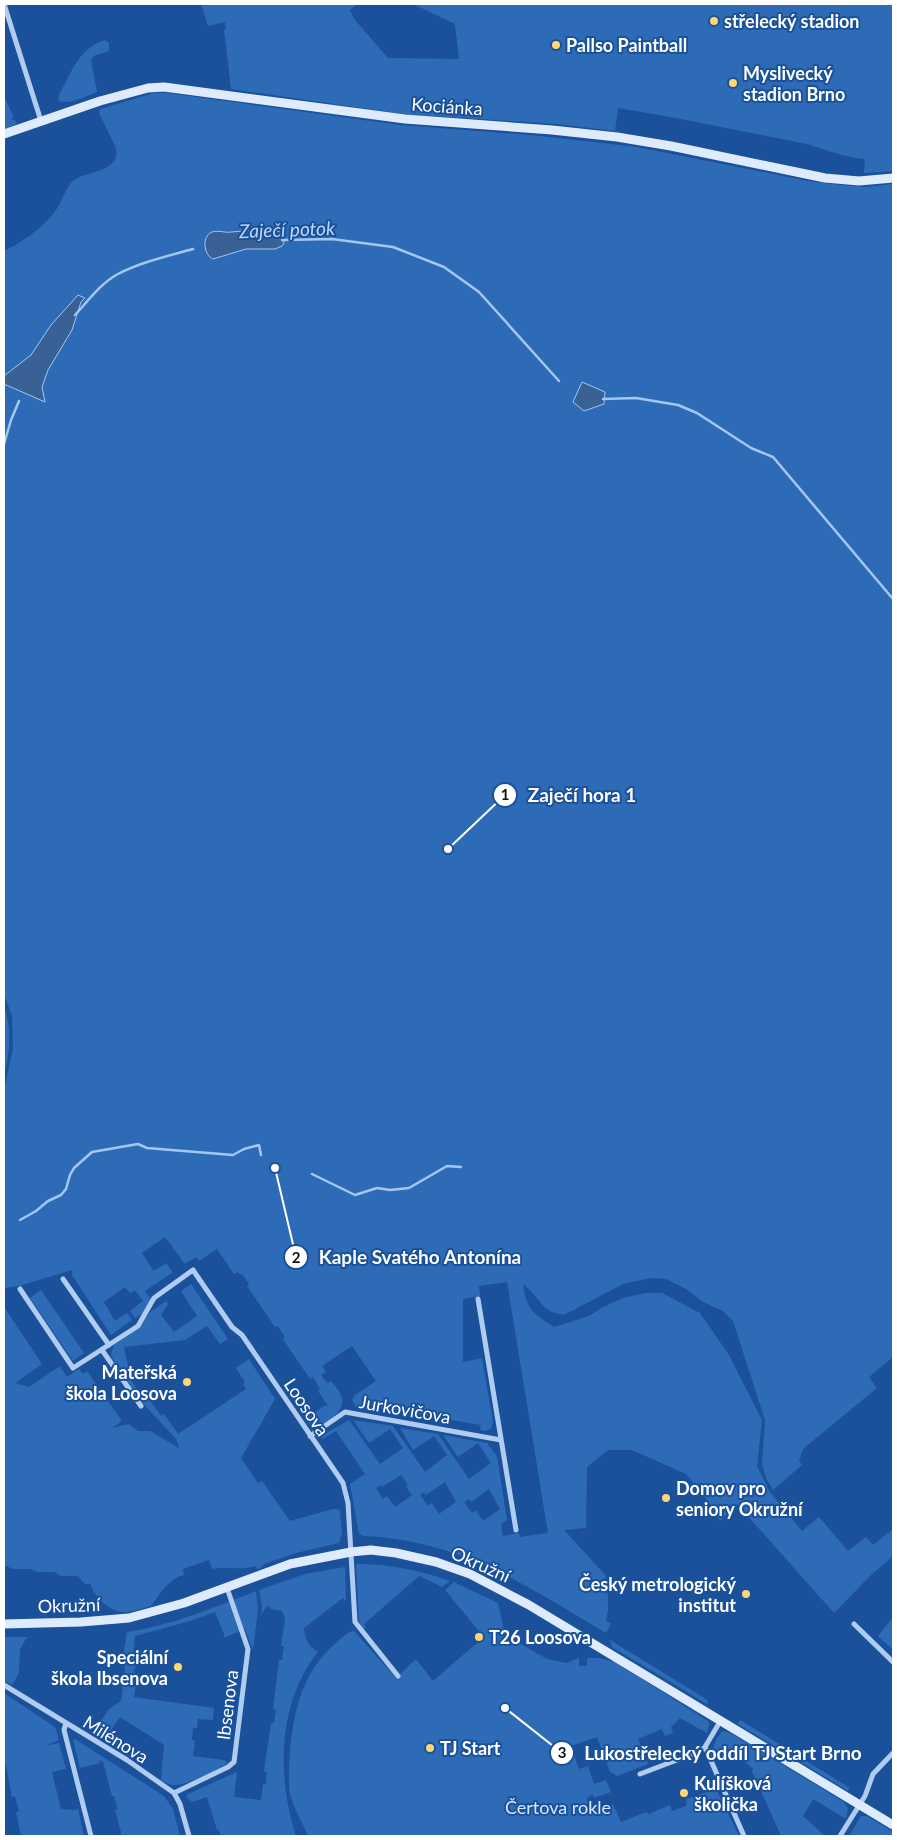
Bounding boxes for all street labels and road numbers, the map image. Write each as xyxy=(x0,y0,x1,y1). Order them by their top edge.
street label: Kociánka xyxy=(411,93,483,119)
street label: Loosova xyxy=(280,1374,334,1440)
street label: Jurkovičova xyxy=(358,1390,452,1428)
street label: Okružní xyxy=(448,1541,515,1587)
street label: Okružní xyxy=(37,1593,101,1617)
street label: Ibsenova xyxy=(212,1669,242,1741)
street label: Milénova xyxy=(79,1710,153,1768)

